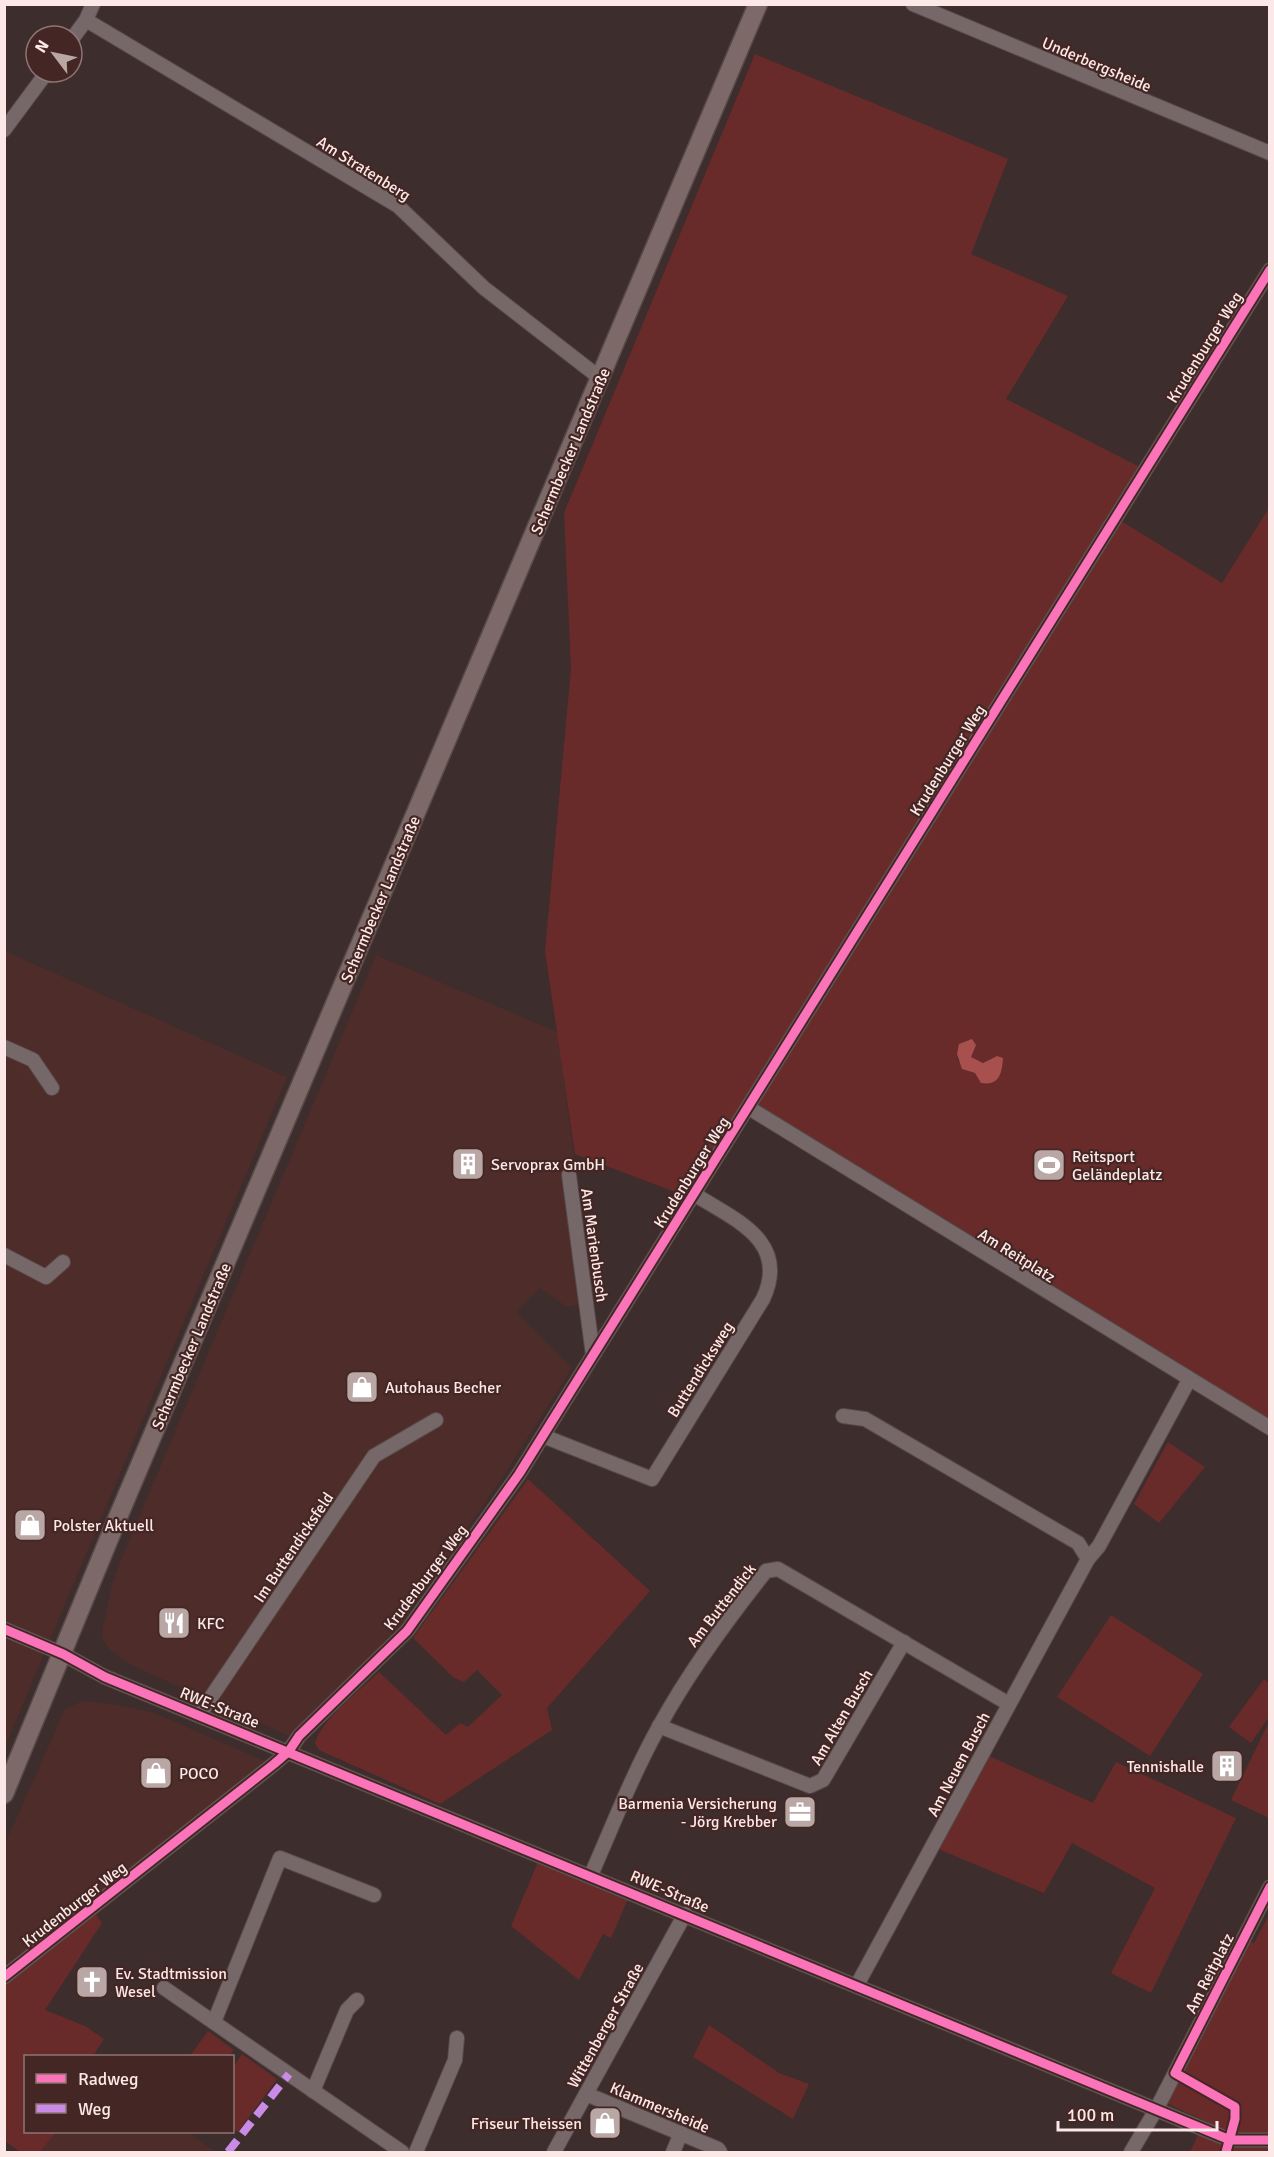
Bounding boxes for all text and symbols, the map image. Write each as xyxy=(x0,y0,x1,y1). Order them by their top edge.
north arrow xyxy=(24,24,84,84)
street label: Underbergsheide xyxy=(1039,33,1154,97)
text: N xyxy=(31,37,54,57)
street label: Am Stratenberg xyxy=(313,132,414,206)
street label: Krudenburger Weg xyxy=(1163,288,1247,407)
street label: Schermbecker Landstraße xyxy=(527,365,615,538)
street label: Krudenburger Weg xyxy=(906,701,990,820)
street label: Schermbecker Landstraße xyxy=(337,813,425,986)
street label: Krudenburger Weg xyxy=(650,1113,734,1232)
building icon: Servoprax GmbH xyxy=(450,1146,486,1182)
sports icon: Reitsport Geländeplatz xyxy=(1031,1147,1067,1183)
place label: Reitsport Geländeplatz xyxy=(1072,1147,1162,1185)
place label: Servoprax GmbH xyxy=(491,1155,605,1175)
street label: Am Marienbusch xyxy=(576,1187,612,1303)
street label: Am Reitplatz xyxy=(974,1224,1059,1287)
street label: Schermbecker Landstraße xyxy=(148,1260,236,1433)
street label: Buttendicksweg xyxy=(663,1318,738,1421)
shop icon: Autohaus Becher xyxy=(344,1369,380,1405)
place label: Autohaus Becher xyxy=(385,1378,501,1398)
street label: Im Buttendicksfeld xyxy=(250,1489,338,1607)
shop icon: Polster Aktuell xyxy=(12,1507,48,1543)
place label: Polster Aktuell xyxy=(53,1516,154,1536)
street label: Krudenburger Weg xyxy=(379,1521,472,1635)
street label: Am Buttendick xyxy=(683,1560,761,1651)
restaurant icon: KFC xyxy=(156,1605,192,1641)
place label: KFC xyxy=(197,1614,225,1634)
street label: Am Alten Busch xyxy=(806,1666,877,1769)
street label: RWE-Straße xyxy=(177,1683,262,1733)
street label: Am Neuen Busch xyxy=(923,1709,995,1820)
building icon: Tennishalle xyxy=(1209,1748,1245,1784)
shop icon: POCO xyxy=(138,1755,174,1791)
place label: Tennishalle xyxy=(1127,1757,1204,1777)
place label: POCO xyxy=(179,1764,219,1784)
place label: Barmenia Versicherung - Jörg Krebber xyxy=(618,1794,777,1832)
office icon: Barmenia Versicherung - Jörg Krebber xyxy=(782,1794,818,1830)
street label: Krudenburger Weg xyxy=(18,1858,131,1952)
street label: RWE-Straße xyxy=(627,1866,712,1918)
street label: Am Reitplatz xyxy=(1181,1930,1239,2017)
street label: Wittenberger Straße xyxy=(563,1959,649,2092)
church icon: Ev. Stadtmission Wesel xyxy=(74,1964,110,2000)
place label: Ev. Stadtmission Wesel xyxy=(115,1964,227,2002)
legend xyxy=(24,2055,234,2133)
text: Radweg xyxy=(78,2068,139,2090)
street label: Klammersheide xyxy=(607,2078,712,2138)
scale bar xyxy=(1058,2094,1217,2132)
text: Weg xyxy=(78,2098,111,2120)
text: 100 m xyxy=(1067,2104,1114,2126)
shop icon: Friseur Theissen xyxy=(587,2105,623,2141)
place label: Friseur Theissen xyxy=(471,2114,582,2134)

